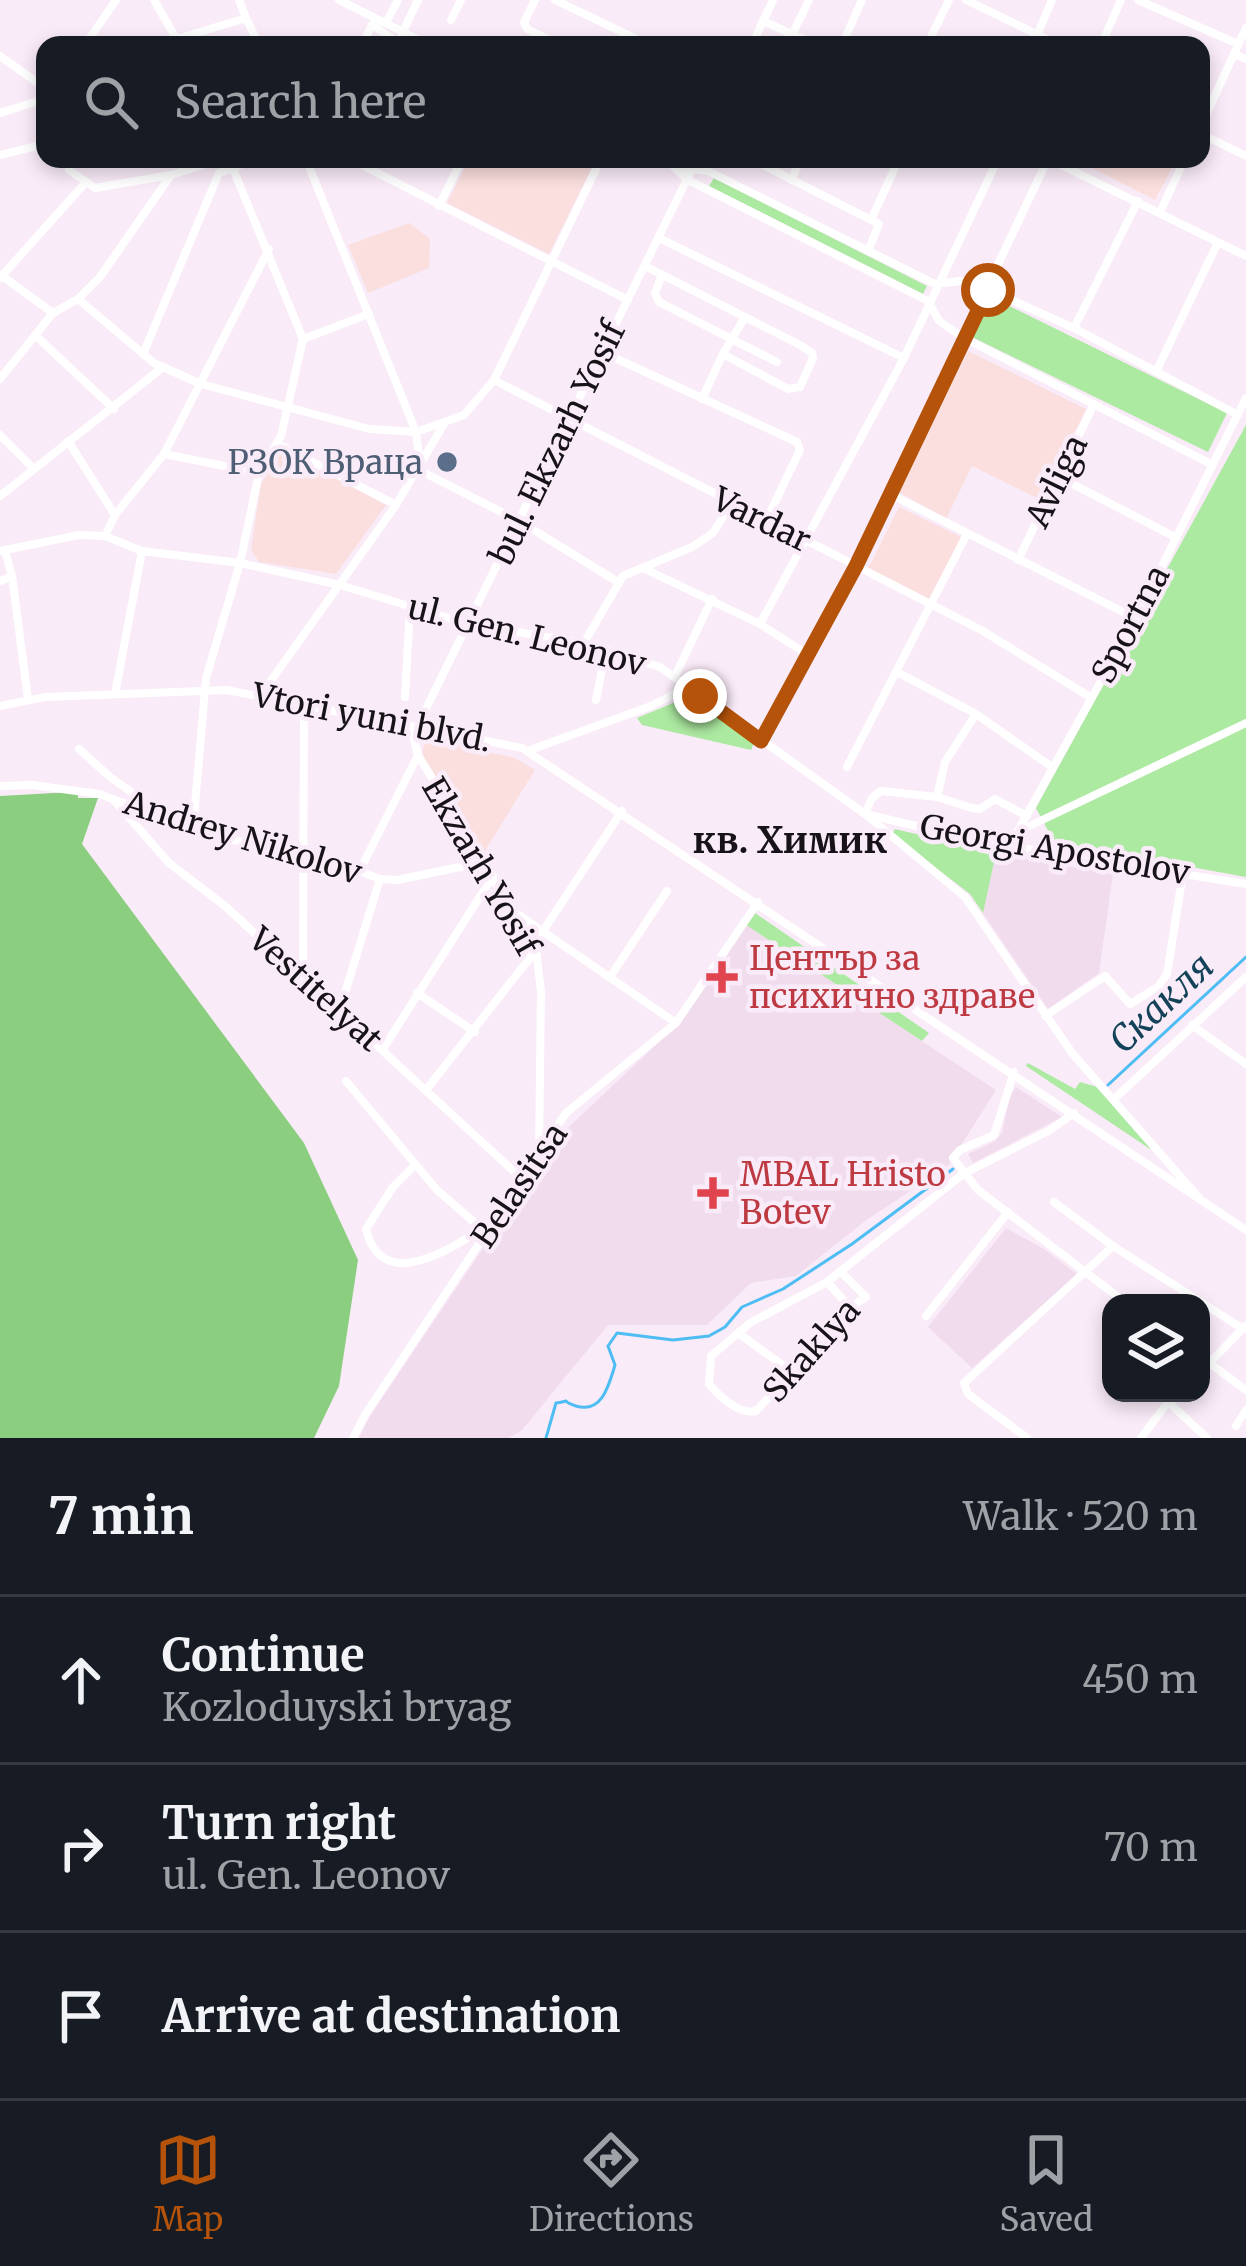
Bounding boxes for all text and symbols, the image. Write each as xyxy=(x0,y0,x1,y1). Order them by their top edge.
search box xyxy=(36,36,1210,168)
icon: search xyxy=(78,69,144,135)
text: Search here xyxy=(174,74,426,130)
route start xyxy=(961,263,1015,317)
street label: bul. Ekzarh Yosif xyxy=(480,314,635,572)
street label: Avliga xyxy=(1016,428,1096,535)
place label: РЗОК Враца xyxy=(227,442,423,483)
marker: РЗОК Враца xyxy=(434,449,460,475)
street label: Vardar xyxy=(705,478,818,561)
street label: Sportna xyxy=(1082,558,1178,690)
street label: ul. Gen. Leonov xyxy=(404,586,650,685)
route end xyxy=(673,669,727,723)
street label: Vtori yuni blvd. xyxy=(248,674,495,761)
street label: Ekzarh Yosif xyxy=(413,770,549,964)
street label: Andrey Nikolov xyxy=(118,782,367,893)
street label: Georgi Apostolov xyxy=(917,806,1193,893)
district label: кв. Химик xyxy=(693,818,888,863)
street label: Vestitelyat xyxy=(240,918,391,1060)
place label: Център за психично здраве xyxy=(749,938,1035,1017)
water label: Скакля xyxy=(1100,944,1223,1063)
marker: Център за психично здраве xyxy=(706,961,738,993)
street label: Belasitsa xyxy=(463,1115,576,1256)
place label: MBAL Hristo Botev xyxy=(740,1154,946,1233)
marker: MBAL Hristo Botev xyxy=(697,1177,729,1209)
street label: Skaklya xyxy=(754,1290,868,1411)
map controls xyxy=(1102,1294,1210,1402)
button: layers xyxy=(1102,1294,1210,1402)
text: 7 min xyxy=(48,1484,194,1548)
text: Walk · 520 m xyxy=(963,1492,1198,1541)
text: Continue xyxy=(162,1627,364,1683)
icon: ahead xyxy=(48,1647,114,1713)
text: 450 m xyxy=(1082,1655,1198,1704)
text: Kozloduyski bryag xyxy=(162,1683,512,1732)
text: Turn right xyxy=(162,1795,396,1851)
icon: right xyxy=(48,1815,114,1881)
text: 70 m xyxy=(1104,1823,1198,1872)
text: ul. Gen. Leonov xyxy=(162,1851,450,1900)
icon: arrive xyxy=(48,1983,114,2049)
text: Arrive at destination xyxy=(162,1988,620,2044)
tab: Map xyxy=(153,2127,223,2240)
tab: Directions xyxy=(529,2127,694,2240)
tab: Saved xyxy=(1000,2127,1093,2240)

